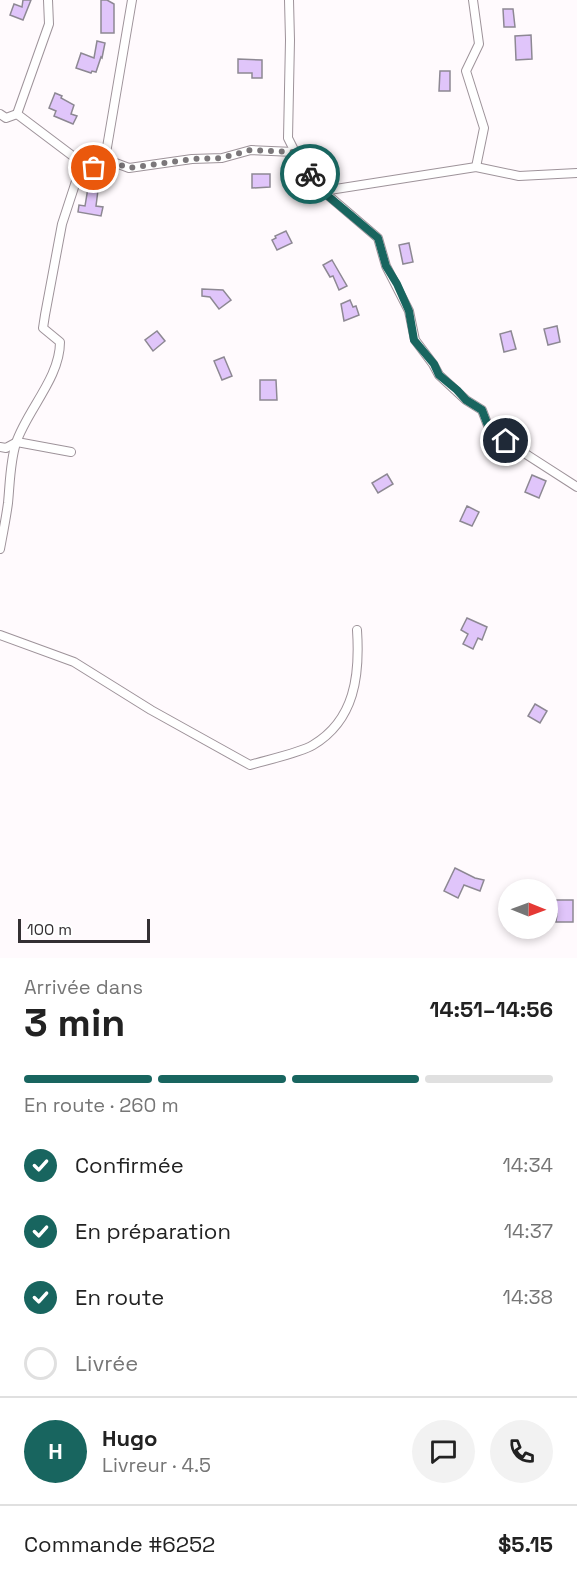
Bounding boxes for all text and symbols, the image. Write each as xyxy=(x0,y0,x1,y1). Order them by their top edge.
pin xyxy=(68,142,119,193)
courier xyxy=(280,144,340,204)
icon: bag xyxy=(77,151,110,184)
icon: bike xyxy=(294,158,327,191)
pin xyxy=(480,415,531,466)
icon: home xyxy=(489,424,522,457)
north arrow xyxy=(498,879,558,939)
map controls xyxy=(498,879,558,939)
scale bar xyxy=(18,916,150,944)
text: 100 m xyxy=(27,919,72,940)
text: Arrivée dans xyxy=(24,974,143,1000)
text: 14:51–14:56 xyxy=(430,995,553,1023)
text: 3 min xyxy=(24,998,125,1047)
text: En route · 260 m xyxy=(24,1092,179,1118)
icon: check xyxy=(24,1149,57,1182)
text: Confirmée xyxy=(75,1151,184,1179)
text: 14:34 xyxy=(503,1152,553,1178)
icon: check xyxy=(24,1215,57,1248)
text: En préparation xyxy=(75,1217,231,1245)
text: 14:37 xyxy=(504,1218,553,1244)
icon: check xyxy=(24,1281,57,1314)
text: En route xyxy=(75,1283,164,1311)
text: 14:38 xyxy=(503,1284,553,1310)
text: Livrée xyxy=(75,1349,138,1377)
button: chat xyxy=(412,1420,475,1483)
button: phone xyxy=(490,1420,553,1483)
text: Hugo xyxy=(102,1424,157,1452)
text: H xyxy=(48,1437,63,1465)
text: Livreur · 4.5 xyxy=(102,1452,211,1478)
text: Commande #6252 xyxy=(24,1530,215,1558)
text: $5.15 xyxy=(498,1530,553,1558)

